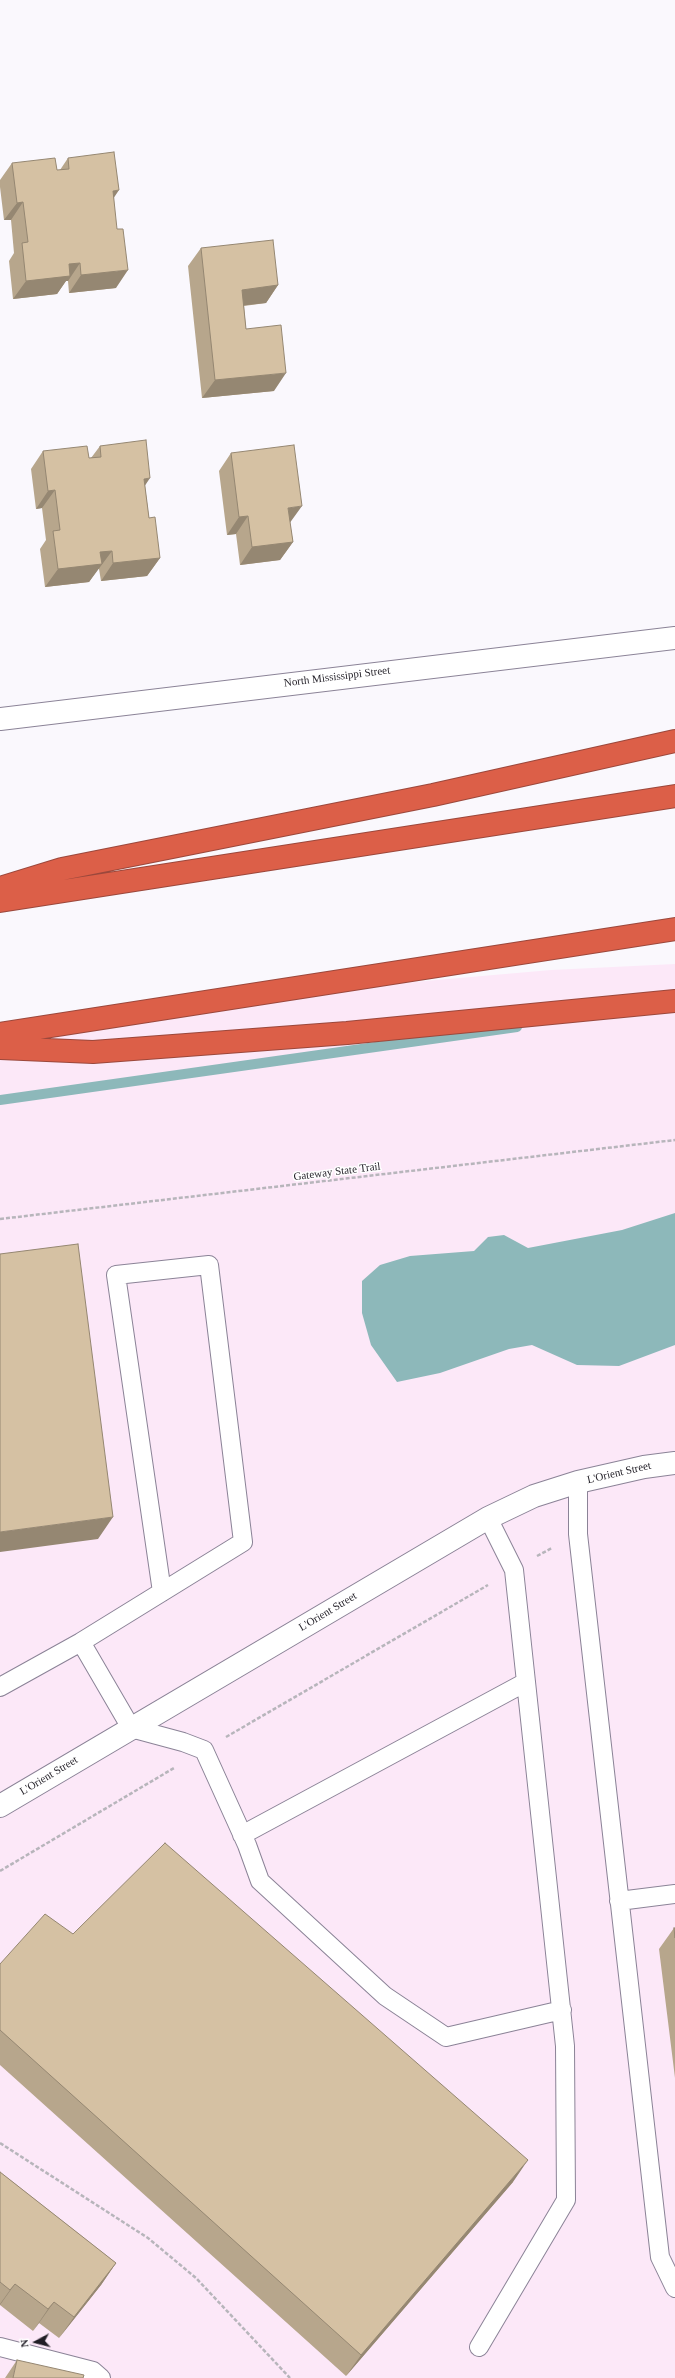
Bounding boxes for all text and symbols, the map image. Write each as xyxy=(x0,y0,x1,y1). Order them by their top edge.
street label: North Mississippi Street xyxy=(283,664,391,690)
street label: Gateway State Trail xyxy=(293,1160,381,1184)
street label: L'Orient Street xyxy=(586,1459,652,1487)
street label: L'Orient Street xyxy=(297,1590,359,1634)
street label: L'Orient Street xyxy=(18,1754,80,1798)
north arrow xyxy=(16,2322,56,2362)
text: N xyxy=(18,2339,31,2348)

